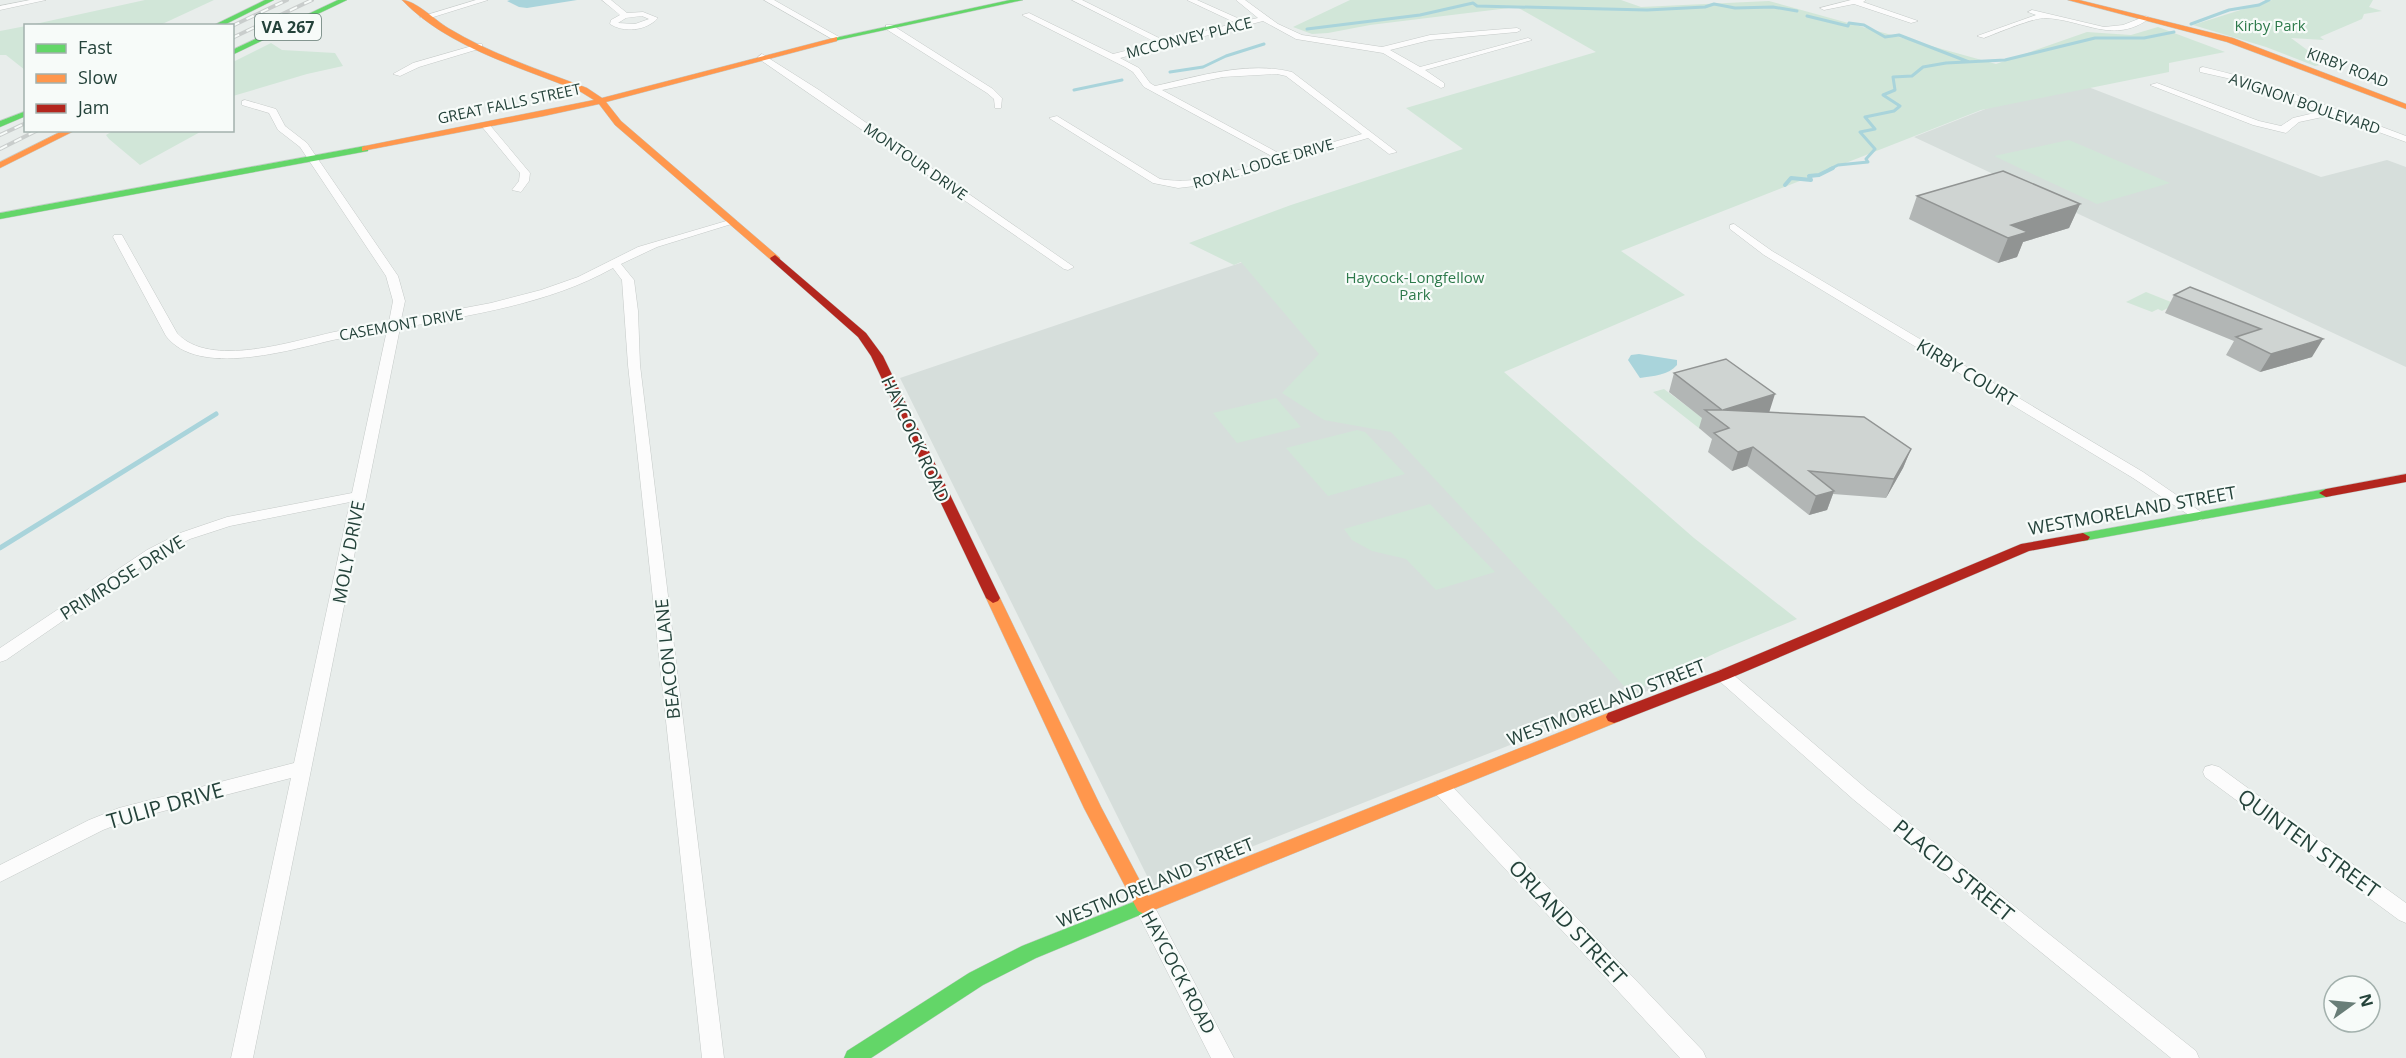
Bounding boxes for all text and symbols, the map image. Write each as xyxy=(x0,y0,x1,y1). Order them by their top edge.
street label: MCCONVEY PLACE xyxy=(1124,12,1254,62)
road number: VA 267 xyxy=(255,14,321,40)
park label: Kirby Park xyxy=(2234,15,2306,35)
legend xyxy=(24,24,234,132)
text: Fast xyxy=(78,35,112,59)
street label: KIRBY ROAD xyxy=(2304,42,2392,92)
text: Slow xyxy=(78,65,117,89)
street label: AVIGNON BOULEVARD xyxy=(2227,68,2383,138)
street label: GREAT FALLS STREET xyxy=(436,78,583,128)
text: Jam xyxy=(76,95,110,119)
street label: MONTOUR DRIVE xyxy=(860,118,972,204)
street label: ROYAL LODGE DRIVE xyxy=(1190,133,1336,193)
park label: Haycock-Longfellow Park xyxy=(1346,267,1485,304)
street label: CASEMONT DRIVE xyxy=(337,303,465,345)
street label: KIRBY COURT xyxy=(1912,333,2022,411)
street label: HAYCOCK ROAD xyxy=(876,372,956,506)
street label: WESTMORELAND STREET xyxy=(2026,480,2238,540)
street label: MOLY DRIVE xyxy=(326,499,370,605)
street label: PRIMROSE DRIVE xyxy=(55,529,189,625)
street label: BEACON LANE xyxy=(649,598,685,720)
street label: WESTMORELAND STREET xyxy=(1503,653,1709,751)
street label: TULIP DRIVE xyxy=(103,775,227,835)
street label: QUINTEN STREET xyxy=(2232,782,2386,904)
street label: PLACID STREET xyxy=(1888,813,2021,928)
street label: WESTMORELAND STREET xyxy=(1053,831,1257,933)
street label: ORLAND STREET xyxy=(1503,854,1633,991)
street label: HAYCOCK ROAD xyxy=(1136,906,1222,1038)
north arrow xyxy=(2322,974,2382,1034)
text: N xyxy=(2354,991,2379,1009)

